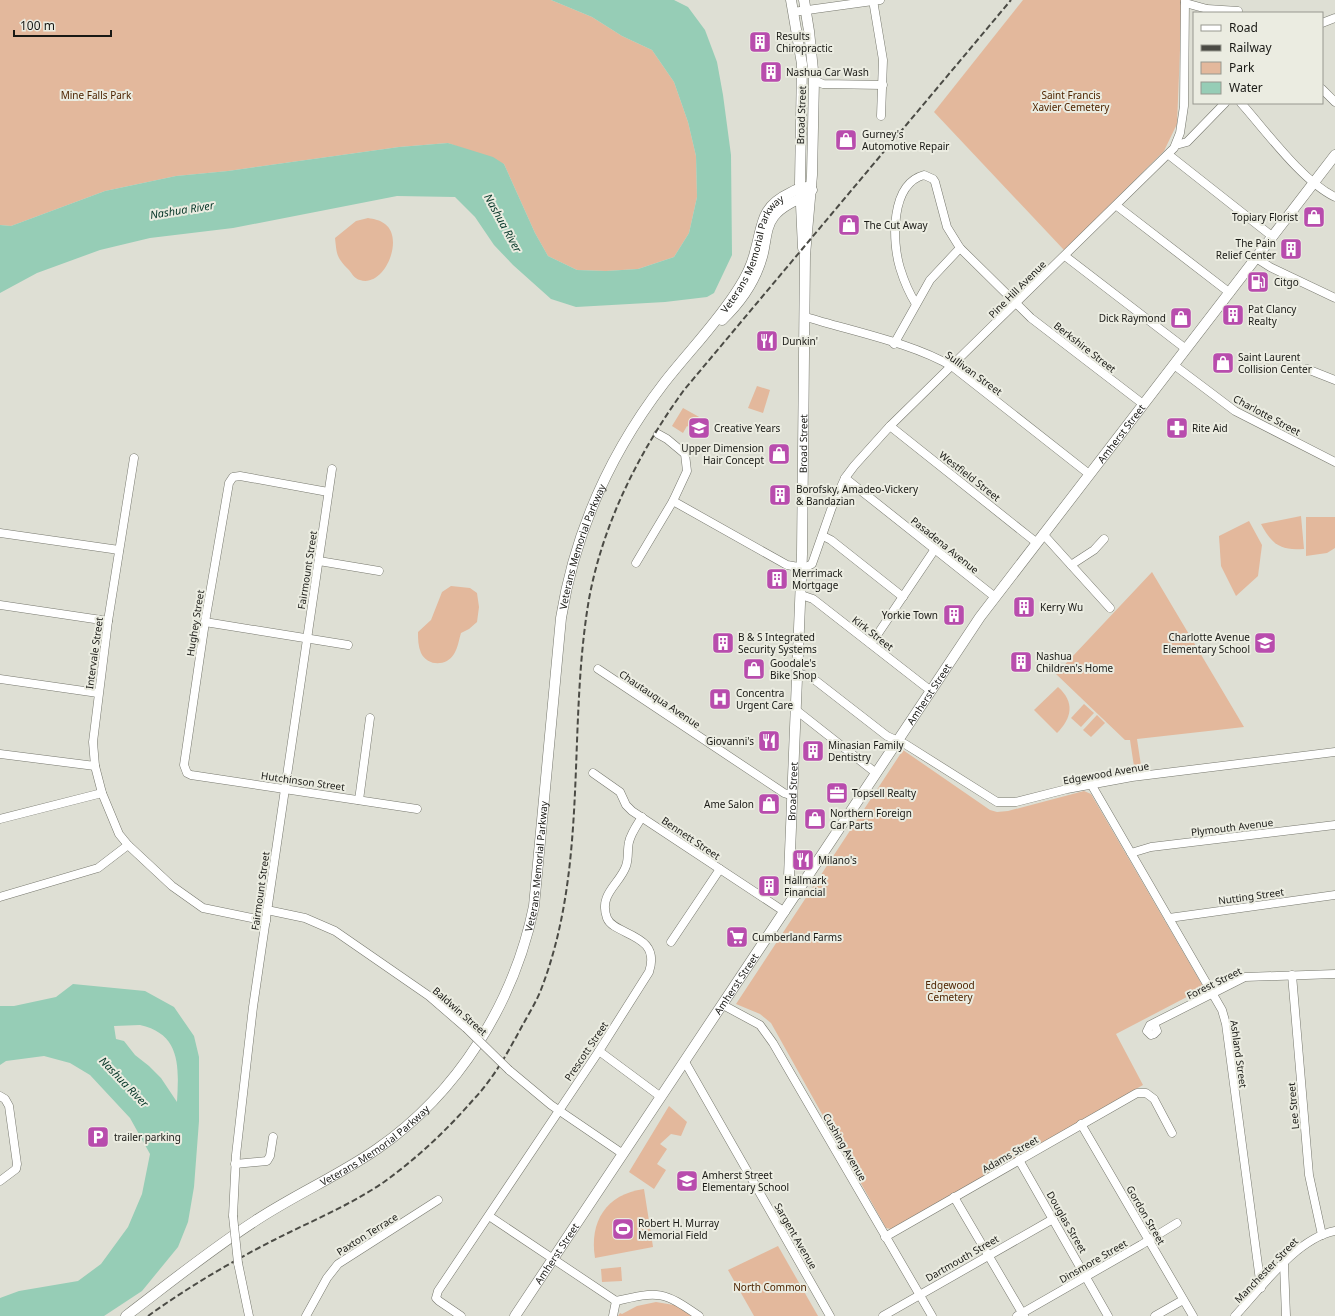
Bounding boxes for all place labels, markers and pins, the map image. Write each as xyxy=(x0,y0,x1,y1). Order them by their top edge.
building icon: Results Chiropractic xyxy=(747,29,773,55)
place label: Results Chiropractic xyxy=(776,29,833,55)
building icon: Nashua Car Wash xyxy=(758,59,784,85)
place label: Nashua Car Wash xyxy=(786,65,869,79)
shop icon: Gurney's Automotive Repair xyxy=(833,127,859,153)
place label: Gurney's Automotive Repair xyxy=(862,127,949,153)
shop icon: Topiary Florist xyxy=(1301,204,1327,230)
place label: Topiary Florist xyxy=(1232,210,1298,224)
shop icon: The Cut Away xyxy=(836,212,862,238)
place label: The Cut Away xyxy=(864,218,929,232)
place label: The Pain Relief Center xyxy=(1216,236,1276,262)
building icon: The Pain Relief Center xyxy=(1278,236,1304,262)
fuel station icon: Citgo xyxy=(1245,269,1271,295)
place label: Citgo xyxy=(1274,275,1299,289)
building icon: Pat Clancy Realty xyxy=(1220,302,1246,328)
place label: Pat Clancy Realty xyxy=(1248,302,1297,328)
shop icon: Dick Raymond xyxy=(1168,305,1194,331)
place label: Dick Raymond xyxy=(1099,311,1166,325)
restaurant icon: Dunkin' xyxy=(754,328,780,354)
place label: Dunkin' xyxy=(782,334,818,348)
shop icon: Saint Laurent Collision Center xyxy=(1210,350,1236,376)
place label: Saint Laurent Collision Center xyxy=(1238,350,1312,376)
school or university icon: Creative Years xyxy=(686,415,712,441)
pharmacy icon: Rite Aid xyxy=(1164,415,1190,441)
place label: Creative Years xyxy=(714,421,781,435)
place label: Rite Aid xyxy=(1192,421,1228,435)
place label: Upper Dimension Hair Concept xyxy=(681,441,764,467)
shop icon: Upper Dimension Hair Concept xyxy=(766,441,792,467)
building icon: Borofsky, Amadeo-Vickery & Bandazian xyxy=(767,482,793,508)
place label: Borofsky, Amadeo-Vickery & Bandazian xyxy=(796,482,919,508)
building icon: Merrimack Mortgage xyxy=(764,566,790,592)
place label: Merrimack Mortgage xyxy=(792,566,843,592)
building icon: Kerry Wu xyxy=(1011,594,1037,620)
place label: Kerry Wu xyxy=(1040,600,1083,614)
building icon: Yorkie Town xyxy=(941,602,967,628)
place label: Yorkie Town xyxy=(882,608,938,622)
building icon: B & S Integrated Security Systems xyxy=(710,630,736,656)
place label: B & S Integrated Security Systems xyxy=(738,630,817,656)
place label: Charlotte Avenue Elementary School xyxy=(1163,630,1250,656)
school or university icon: Charlotte Avenue Elementary School xyxy=(1252,630,1278,656)
building icon: Nashua Children's Home xyxy=(1008,649,1034,675)
place label: Nashua Children's Home xyxy=(1036,649,1114,675)
shop icon: Goodale's Bike Shop xyxy=(741,656,767,682)
place label: Goodale's Bike Shop xyxy=(770,656,817,682)
hospital icon: Concentra Urgent Care xyxy=(707,686,733,712)
place label: Concentra Urgent Care xyxy=(736,686,793,712)
restaurant icon: Giovanni's xyxy=(756,728,782,754)
place label: Giovanni's xyxy=(706,734,754,748)
building icon: Minasian Family Dentistry xyxy=(800,738,826,764)
place label: Minasian Family Dentistry xyxy=(828,738,905,764)
office icon: Topsell Realty xyxy=(824,780,850,806)
place label: Topsell Realty xyxy=(852,786,917,800)
shop icon: Ame Salon xyxy=(756,791,782,817)
place label: Ame Salon xyxy=(704,797,754,811)
shop icon: Northern Foreign Car Parts xyxy=(802,806,828,832)
place label: Northern Foreign Car Parts xyxy=(830,806,912,832)
restaurant icon: Milano's xyxy=(790,847,816,873)
place label: Milano's xyxy=(818,853,857,867)
building icon: Hallmark Financial xyxy=(756,873,782,899)
place label: Hallmark Financial xyxy=(784,873,827,899)
supermarket icon: Cumberland Farms xyxy=(724,924,750,950)
place label: Cumberland Farms xyxy=(752,930,842,944)
parking icon: trailer parking xyxy=(85,1124,111,1150)
place label: trailer parking xyxy=(114,1130,181,1144)
school or university icon: Amherst Street Elementary School xyxy=(674,1168,700,1194)
place label: Amherst Street Elementary School xyxy=(702,1168,789,1194)
sports icon: Robert H. Murray Memorial Field xyxy=(610,1216,636,1242)
place label: Robert H. Murray Memorial Field xyxy=(638,1216,720,1242)

